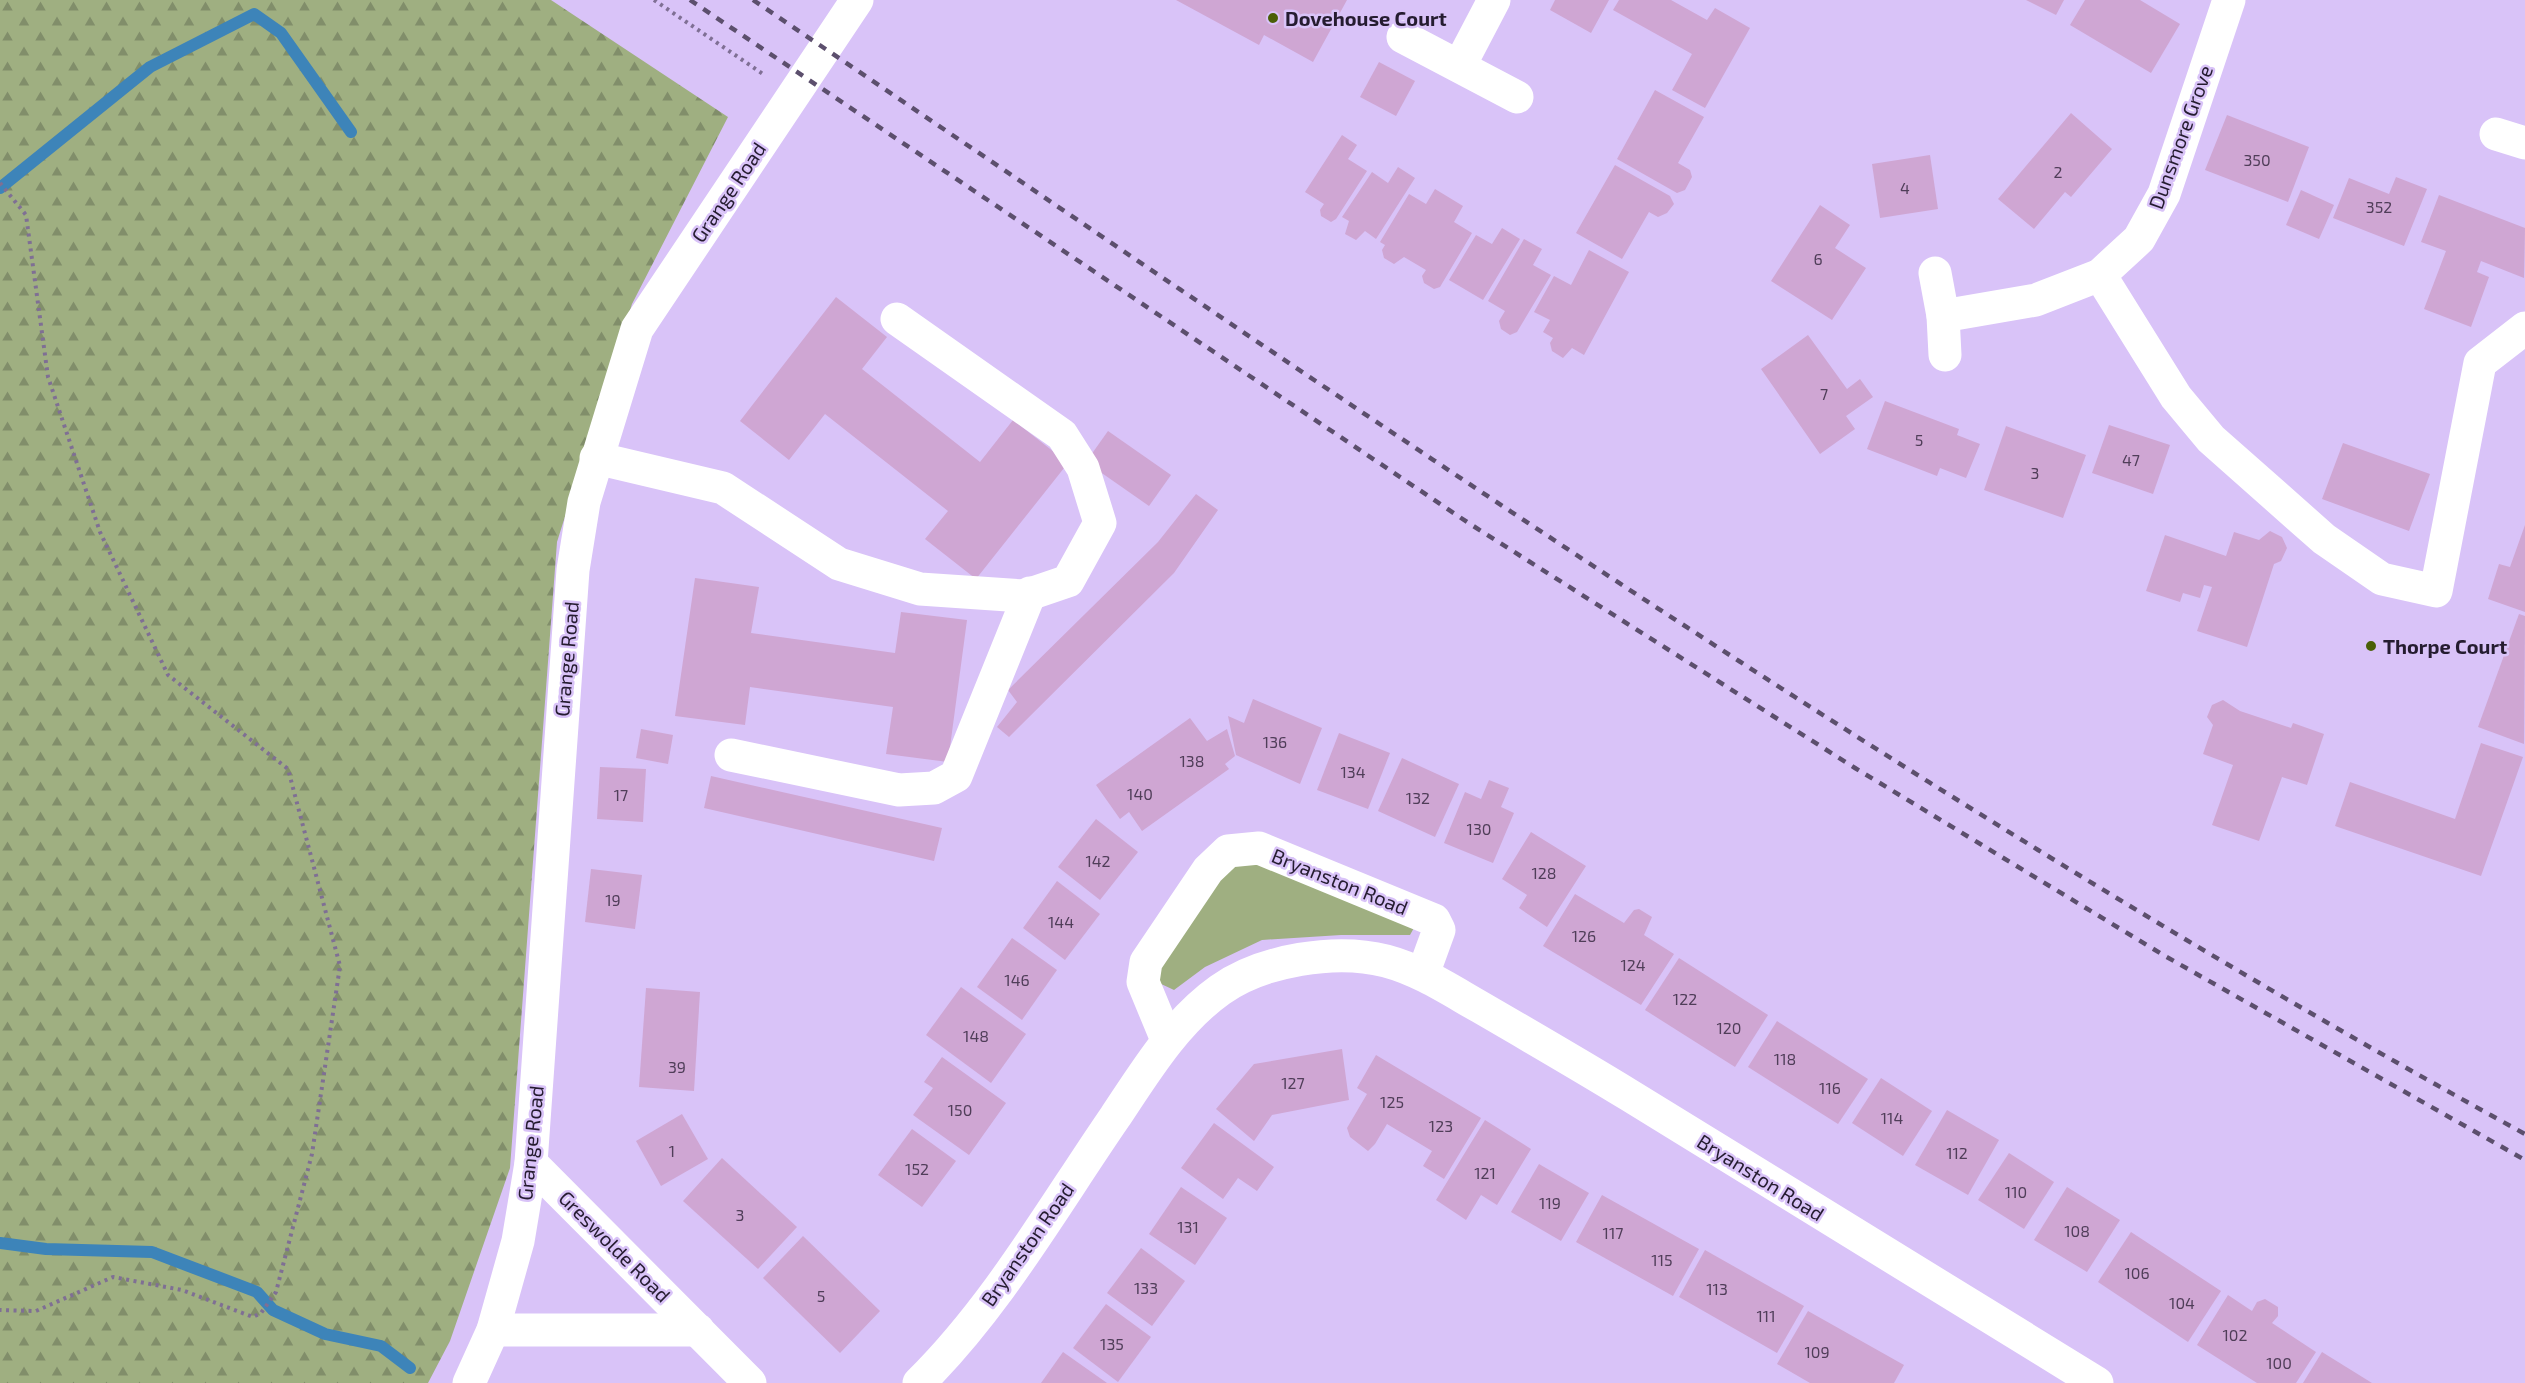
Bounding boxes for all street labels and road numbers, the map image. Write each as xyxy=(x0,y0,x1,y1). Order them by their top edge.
street label: Dunsmore Grove xyxy=(2143,62,2217,212)
street label: Grange Road xyxy=(686,137,770,247)
street label: Grange Road xyxy=(549,600,583,718)
street label: Bryanston Road xyxy=(1268,843,1412,919)
street label: Grange Road xyxy=(512,1084,548,1202)
street label: Bryanston Road xyxy=(1693,1128,1829,1226)
street label: Bryanston Road xyxy=(976,1178,1078,1310)
street label: Greswolde Road xyxy=(554,1185,676,1307)

